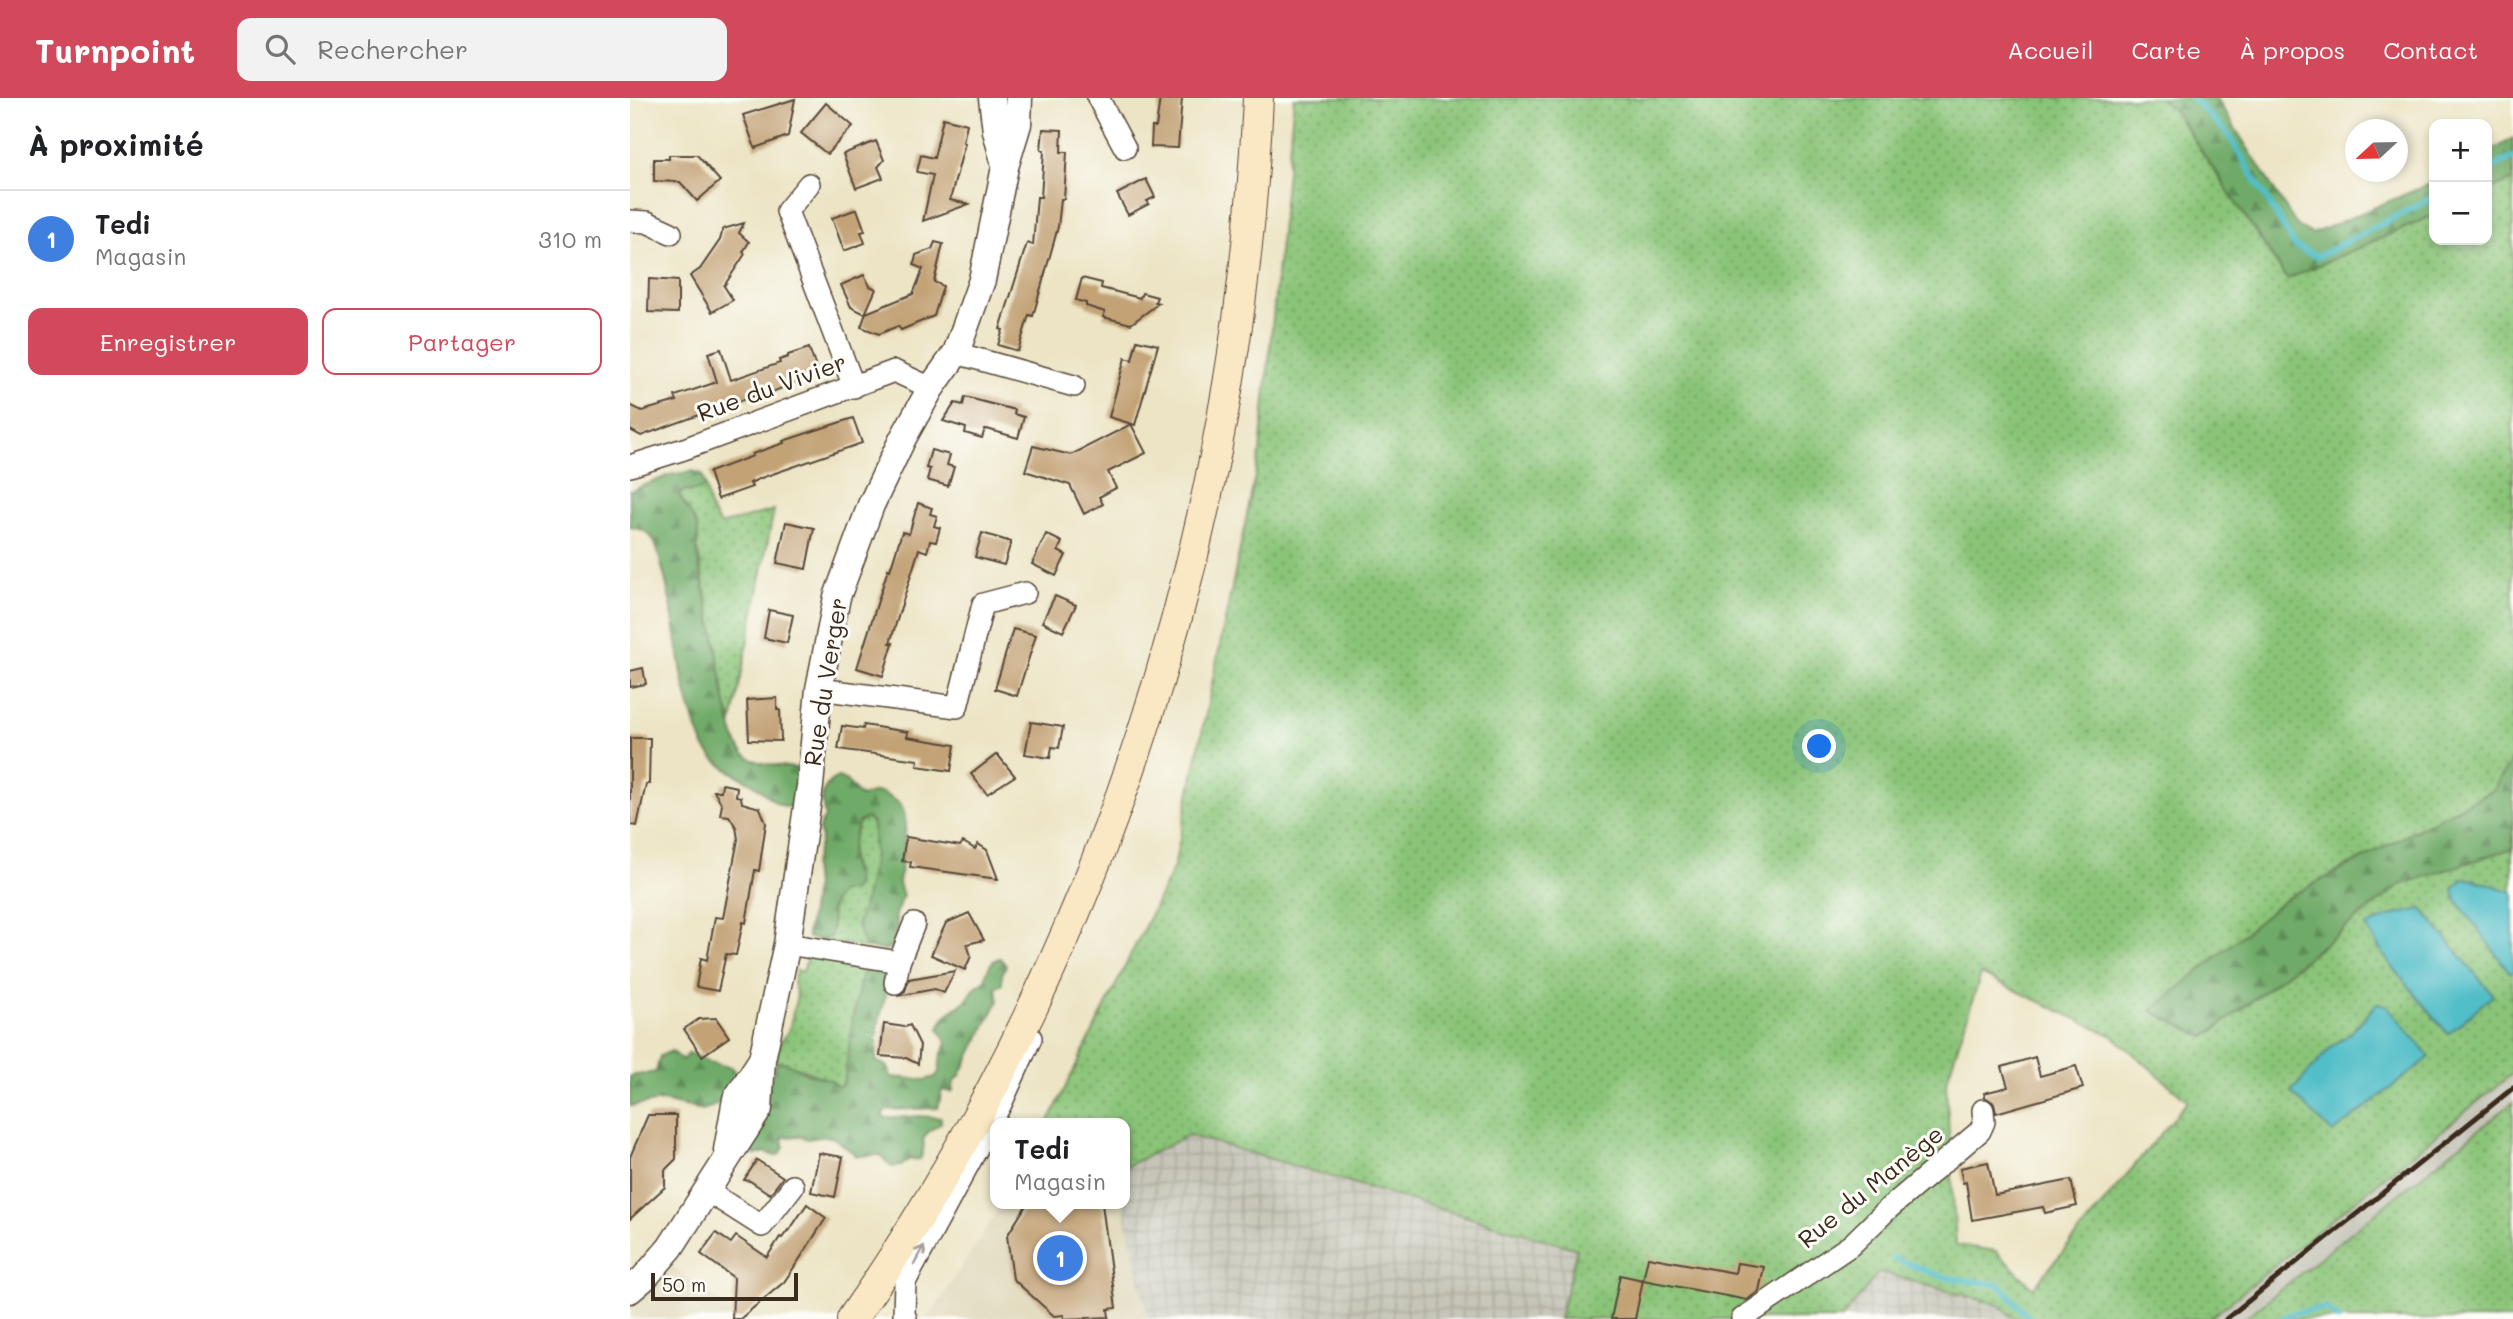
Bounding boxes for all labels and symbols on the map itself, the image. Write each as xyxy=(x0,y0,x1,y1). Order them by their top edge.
north arrow xyxy=(2345,119,2408,182)
street label: Rue du Vivier xyxy=(693,345,850,428)
street label: Rue du Verger xyxy=(796,595,853,768)
your location xyxy=(1802,729,1836,763)
street label: Rue du Manège xyxy=(1791,1118,1949,1254)
pin: 1 xyxy=(1037,1232,1083,1284)
one-way arrow xyxy=(913,1245,926,1266)
scale bar xyxy=(651,1270,798,1302)

